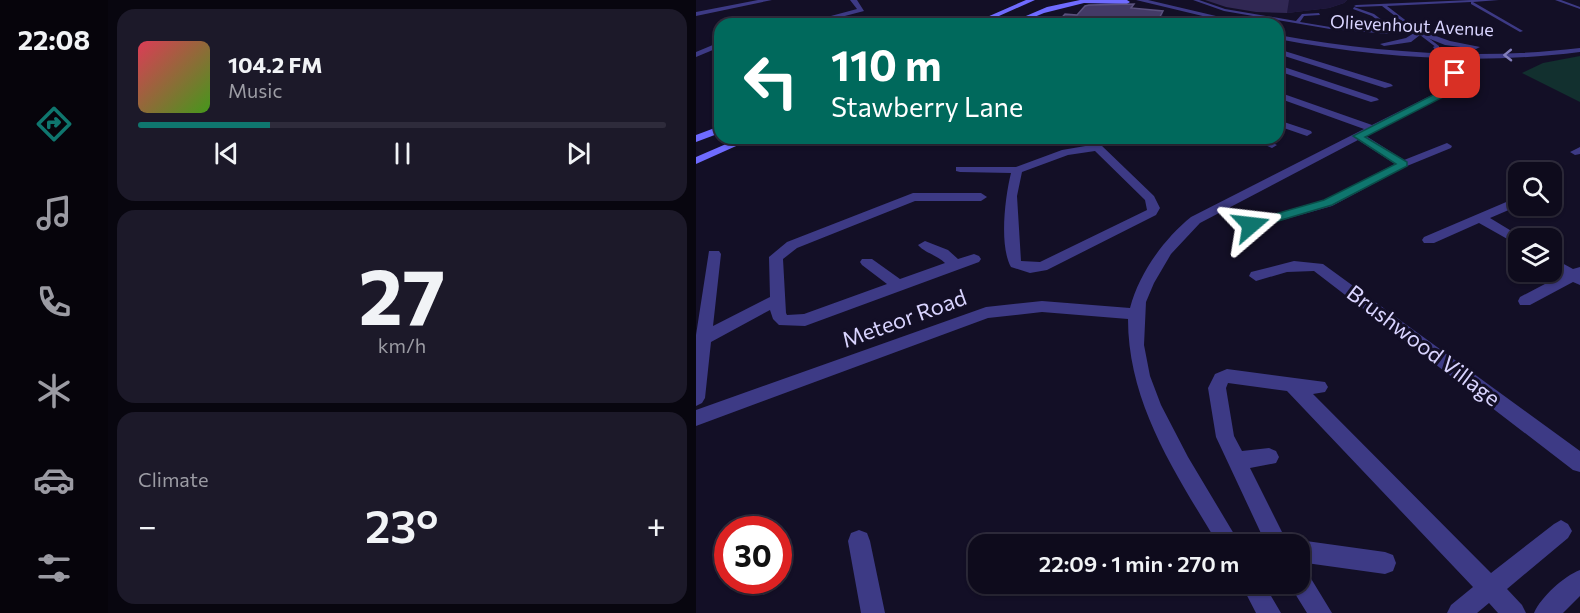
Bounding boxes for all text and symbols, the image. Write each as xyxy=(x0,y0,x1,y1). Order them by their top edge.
street label: Olievenhout Avenue xyxy=(1330,10,1494,40)
text: 22:08 xyxy=(18,23,90,56)
text: 110 m xyxy=(831,38,942,90)
icon: left xyxy=(732,42,810,120)
pin xyxy=(1429,47,1480,98)
one-way arrow xyxy=(1503,49,1512,62)
text: 104.2 FM xyxy=(228,51,322,78)
icon: arrive xyxy=(1438,56,1471,89)
text: Music xyxy=(228,78,282,102)
text: Stawberry Lane xyxy=(831,90,1023,123)
icon: directions xyxy=(33,103,75,145)
icon: previous xyxy=(210,137,243,170)
icon: pause xyxy=(386,137,419,170)
icon: next xyxy=(562,137,595,170)
map controls xyxy=(1508,162,1562,282)
button: search xyxy=(1508,162,1562,216)
icon: music xyxy=(33,192,75,234)
position arrow xyxy=(1219,193,1283,257)
button: layers xyxy=(1508,228,1562,282)
text: 27 xyxy=(359,246,445,341)
street label: Brushwood Village xyxy=(1342,279,1506,411)
icon: phone xyxy=(33,281,75,323)
street label: Meteor Road xyxy=(838,283,970,353)
text: km/h xyxy=(378,333,426,357)
icon: climate xyxy=(33,370,75,412)
icon: car xyxy=(33,459,75,501)
text: Climate xyxy=(138,467,208,491)
text: 23° xyxy=(365,497,438,552)
text: − xyxy=(138,504,157,545)
text: + xyxy=(647,504,666,545)
speed limit sign: 30 xyxy=(714,516,792,594)
icon: filters xyxy=(33,547,75,589)
text: 22:09 · 1 min · 270 m xyxy=(1039,550,1239,577)

